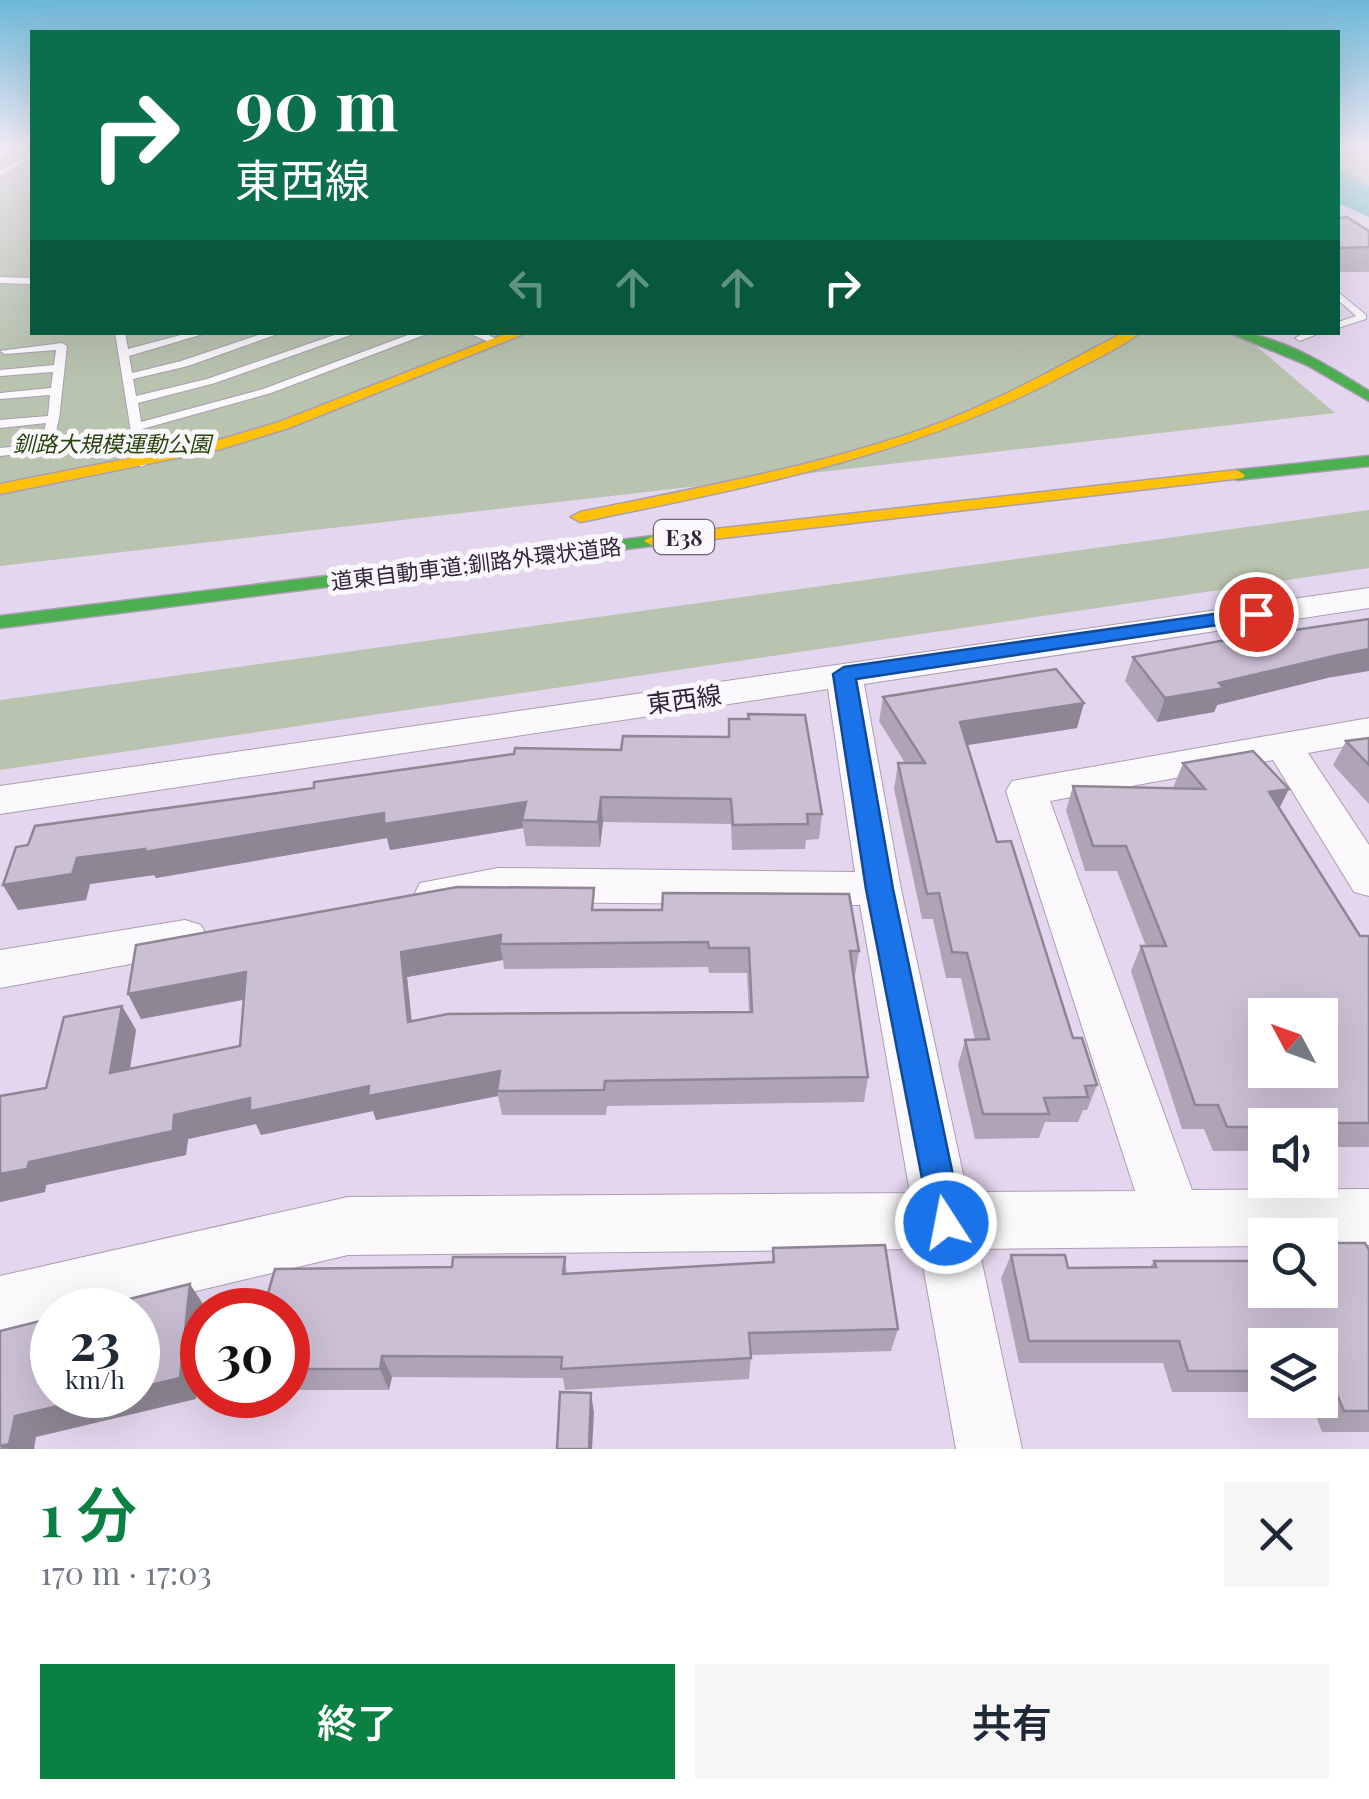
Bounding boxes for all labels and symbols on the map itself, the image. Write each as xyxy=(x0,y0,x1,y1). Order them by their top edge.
park label: 釧路大規模運動公園 xyxy=(13,428,214,458)
road number: E38 xyxy=(654,520,714,554)
street label: 道東自動車道;釧路外環状道路 xyxy=(329,530,623,596)
pin xyxy=(1214,572,1299,657)
street label: 東西線 xyxy=(645,676,723,720)
north arrow xyxy=(1248,998,1338,1088)
position arrow xyxy=(894,1171,998,1275)
speed limit sign: 30 xyxy=(180,1288,310,1418)

